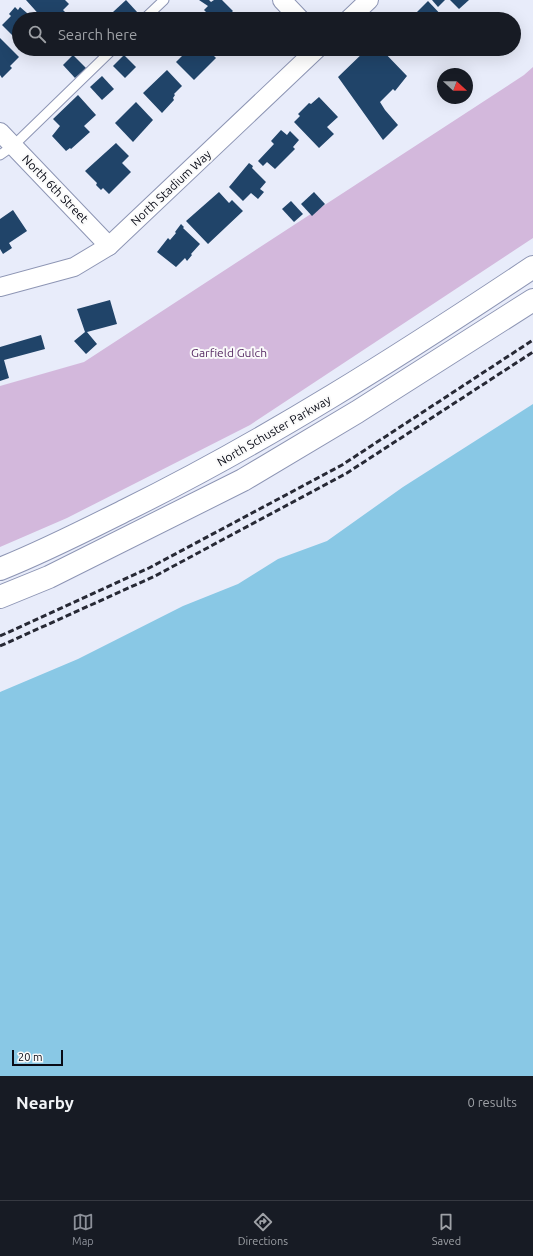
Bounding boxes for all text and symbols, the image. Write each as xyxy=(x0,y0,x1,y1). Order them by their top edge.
search box xyxy=(12,12,521,56)
icon: search xyxy=(26,23,48,45)
text: Search here xyxy=(58,26,137,43)
north arrow xyxy=(437,68,473,104)
street label: North Stadium Way xyxy=(128,147,213,228)
street label: North 6th Street xyxy=(20,152,91,225)
park label: Garfield Gulch xyxy=(191,346,267,359)
street label: North Schuster Parkway xyxy=(215,393,333,468)
scale bar xyxy=(12,1048,63,1067)
text: 20 m xyxy=(18,1051,42,1063)
text: Nearby xyxy=(16,1093,74,1112)
text: 0 results xyxy=(467,1095,517,1109)
tab: Map xyxy=(72,1211,94,1247)
tab: Directions xyxy=(238,1211,288,1247)
tab: Saved xyxy=(432,1211,461,1247)

